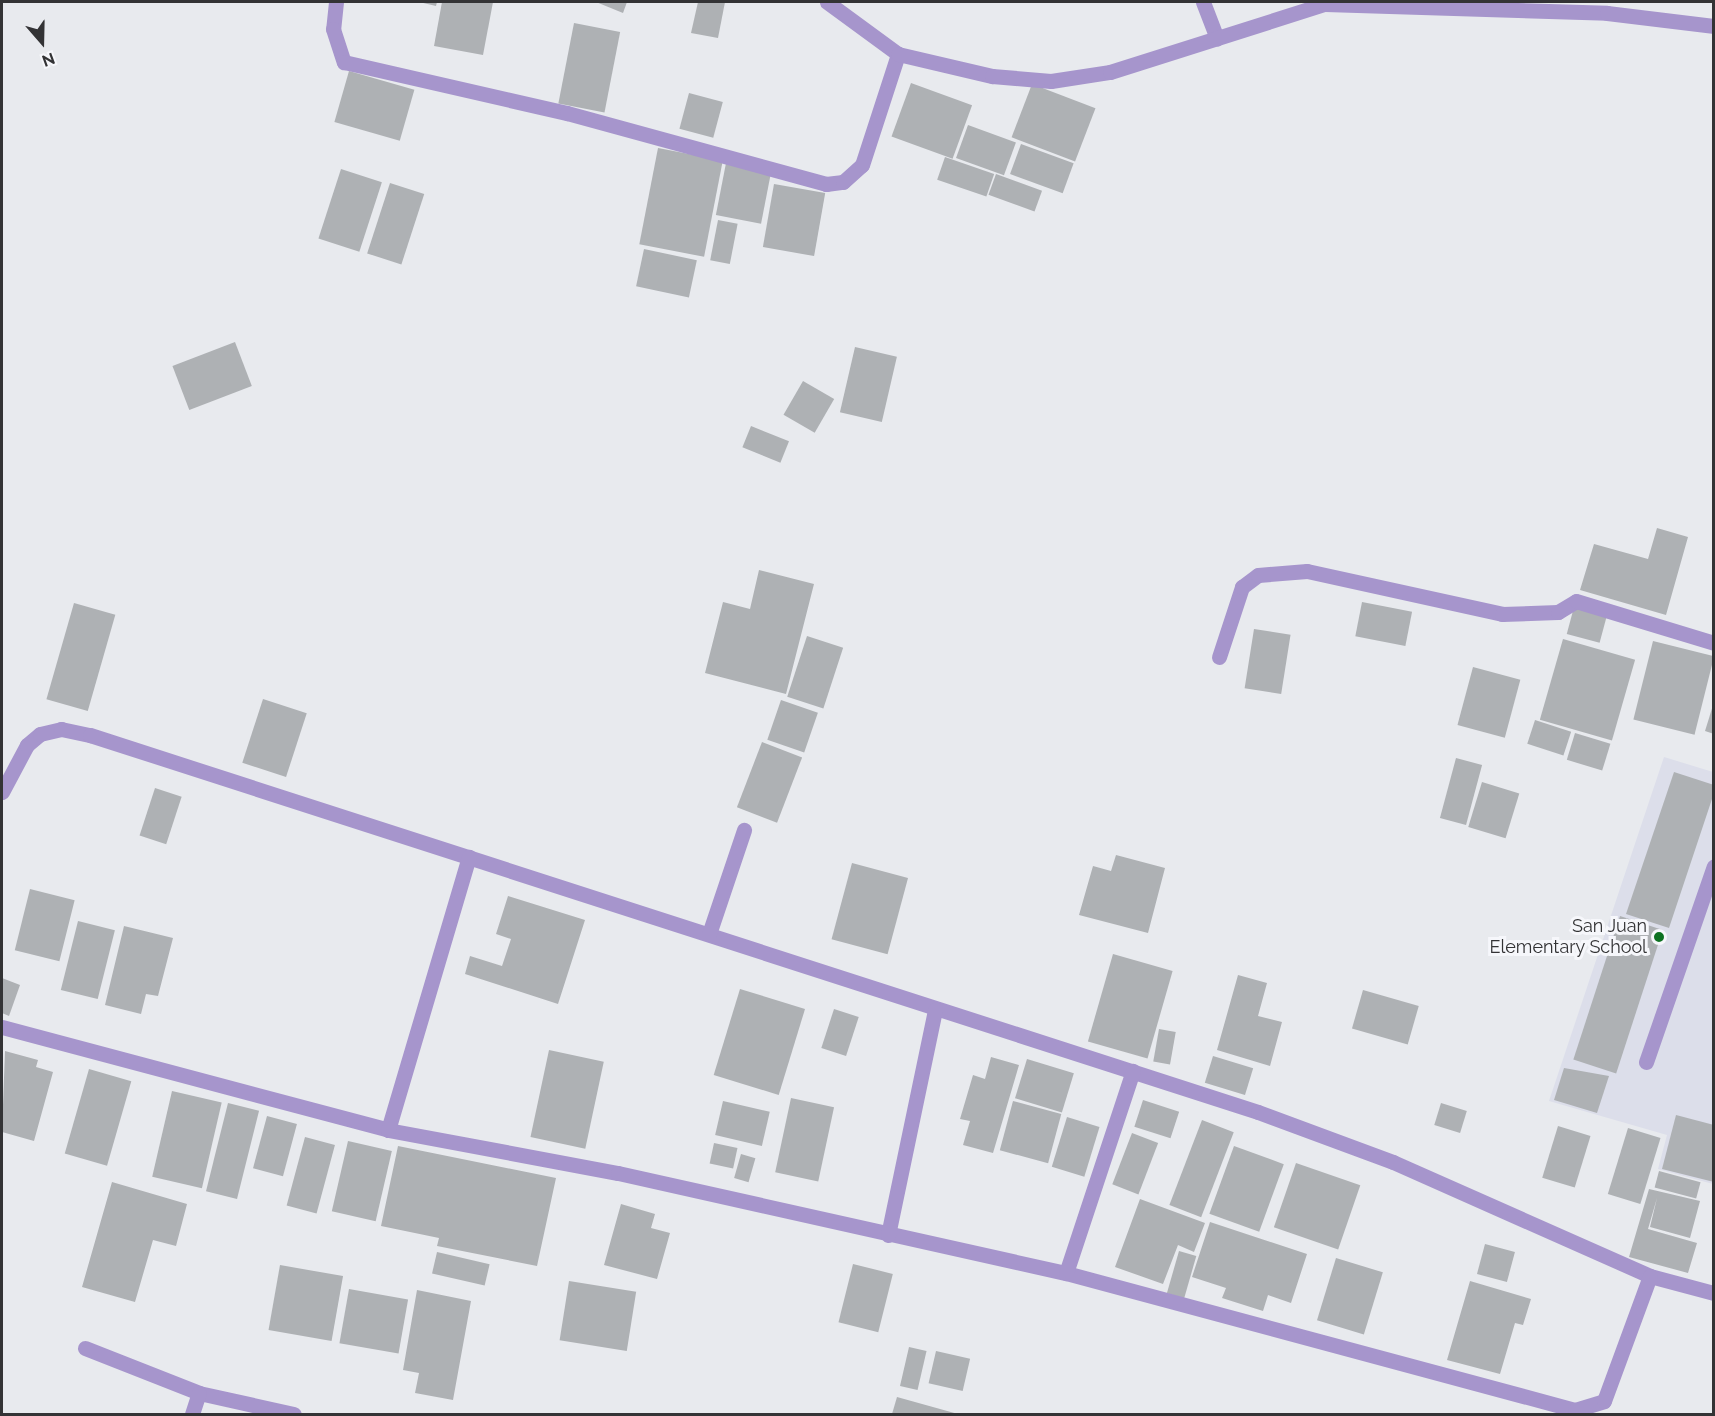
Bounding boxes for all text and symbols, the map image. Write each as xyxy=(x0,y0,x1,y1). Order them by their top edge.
north arrow xyxy=(12,12,72,72)
text: N xyxy=(39,48,57,70)
place label: San Juan Elementary School xyxy=(1489,916,1647,958)
marker: San Juan Elementary School xyxy=(1652,930,1666,944)

